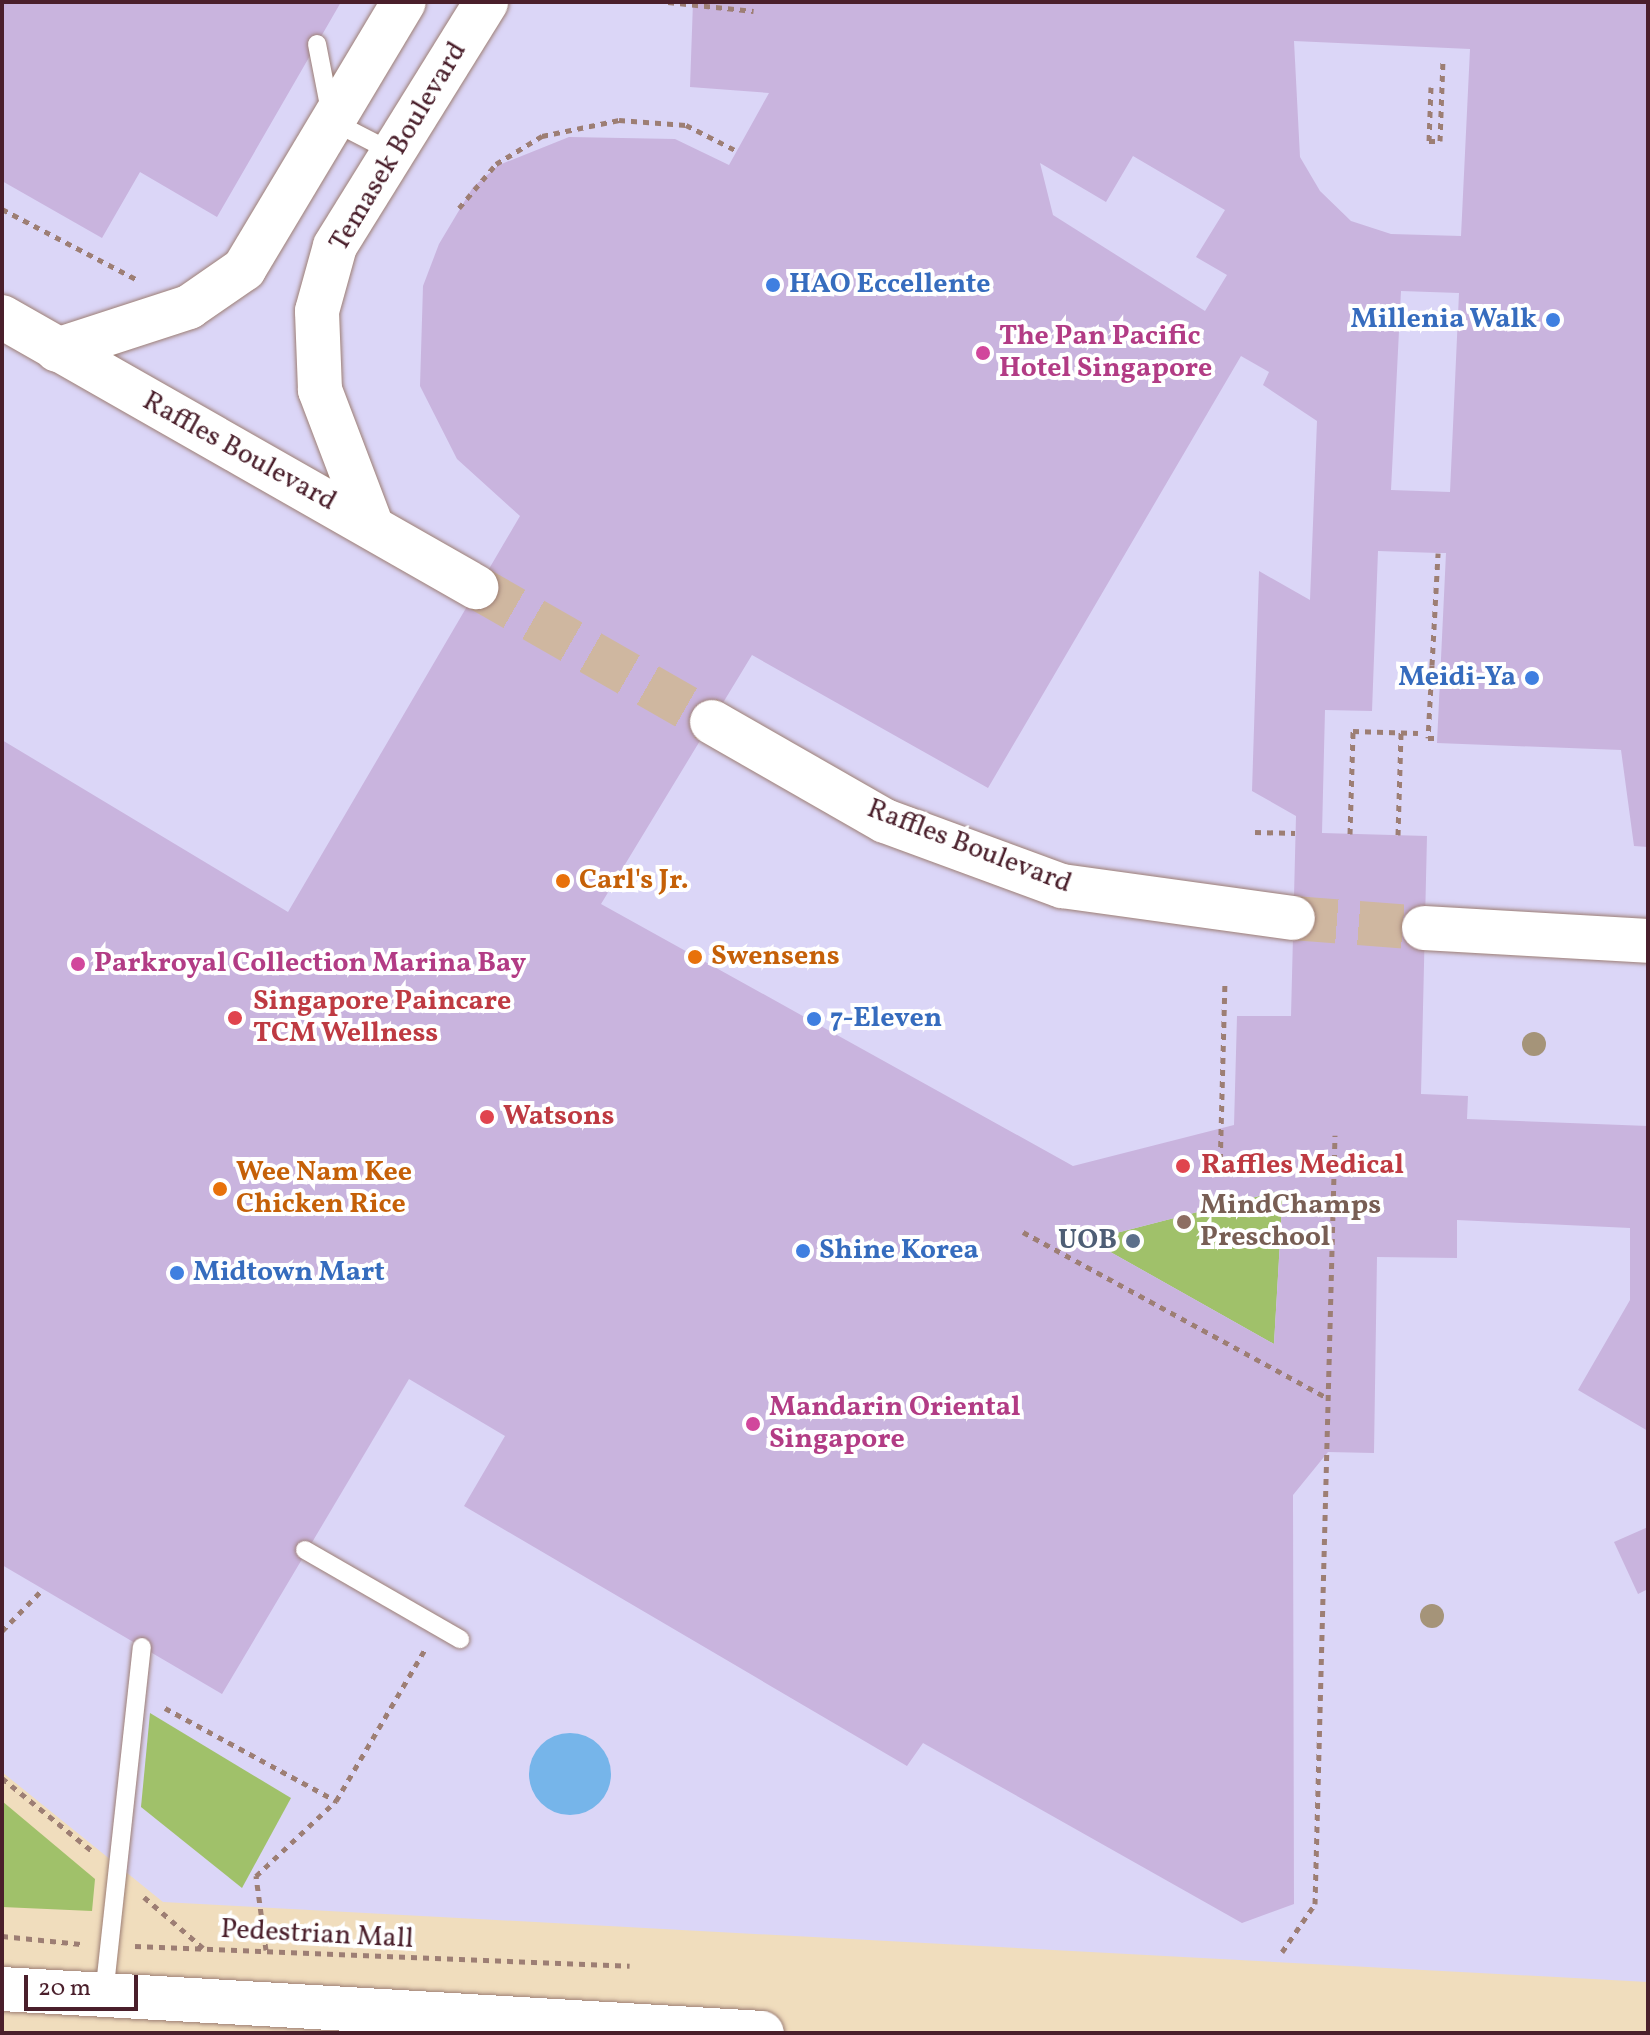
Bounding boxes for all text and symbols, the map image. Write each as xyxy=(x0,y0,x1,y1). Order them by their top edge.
street label: Temasek Boulevard xyxy=(323,36,475,258)
place label: HAO Eccellente xyxy=(789,268,991,302)
marker: HAO Eccellente xyxy=(764,276,782,294)
place label: Millenia Walk xyxy=(1350,303,1537,337)
marker: Millenia Walk xyxy=(1544,311,1562,329)
place label: The Pan Pacific Hotel Singapore xyxy=(999,320,1212,386)
marker: The Pan Pacific Hotel Singapore xyxy=(974,344,992,362)
street label: Raffles Boulevard xyxy=(136,385,342,519)
place label: Meidi-Ya xyxy=(1398,661,1516,695)
marker: Meidi-Ya xyxy=(1523,669,1541,687)
street label: Raffles Boulevard xyxy=(862,793,1076,901)
place label: Carl's Jr. xyxy=(579,864,689,898)
marker: Carl's Jr. xyxy=(554,872,572,890)
place label: Swensens xyxy=(711,940,840,974)
place label: Parkroyal Collection Marina Bay xyxy=(94,947,526,981)
marker: Swensens xyxy=(686,948,704,966)
marker: Parkroyal Collection Marina Bay xyxy=(69,955,87,973)
place label: Singapore Paincare TCM Wellness xyxy=(253,985,511,1051)
place label: 7-Eleven xyxy=(830,1002,942,1036)
marker: Singapore Paincare TCM Wellness xyxy=(224,1007,246,1029)
marker: 7-Eleven xyxy=(805,1010,823,1028)
place label: Watsons xyxy=(503,1100,614,1134)
marker: Watsons xyxy=(478,1108,496,1126)
place label: Raffles Medical xyxy=(1201,1149,1404,1183)
marker: Raffles Medical xyxy=(1172,1155,1194,1177)
place label: Wee Nam Kee Chicken Rice xyxy=(236,1156,412,1222)
marker: Wee Nam Kee Chicken Rice xyxy=(211,1180,229,1198)
place label: MindChamps Preschool xyxy=(1200,1189,1381,1255)
marker: MindChamps Preschool xyxy=(1175,1213,1193,1231)
place label: UOB xyxy=(1058,1224,1117,1258)
marker: UOB xyxy=(1124,1232,1142,1250)
place label: Shine Korea xyxy=(819,1234,979,1268)
marker: Shine Korea xyxy=(794,1242,812,1260)
place label: Midtown Mart xyxy=(193,1256,385,1290)
marker: Midtown Mart xyxy=(168,1264,186,1282)
place label: Mandarin Oriental Singapore xyxy=(769,1391,1020,1457)
marker: Mandarin Oriental Singapore xyxy=(744,1415,762,1433)
street label: Pedestrian Mall xyxy=(220,1913,414,1957)
scale bar xyxy=(28,1959,142,2009)
text: 20 m xyxy=(38,1972,91,2006)

